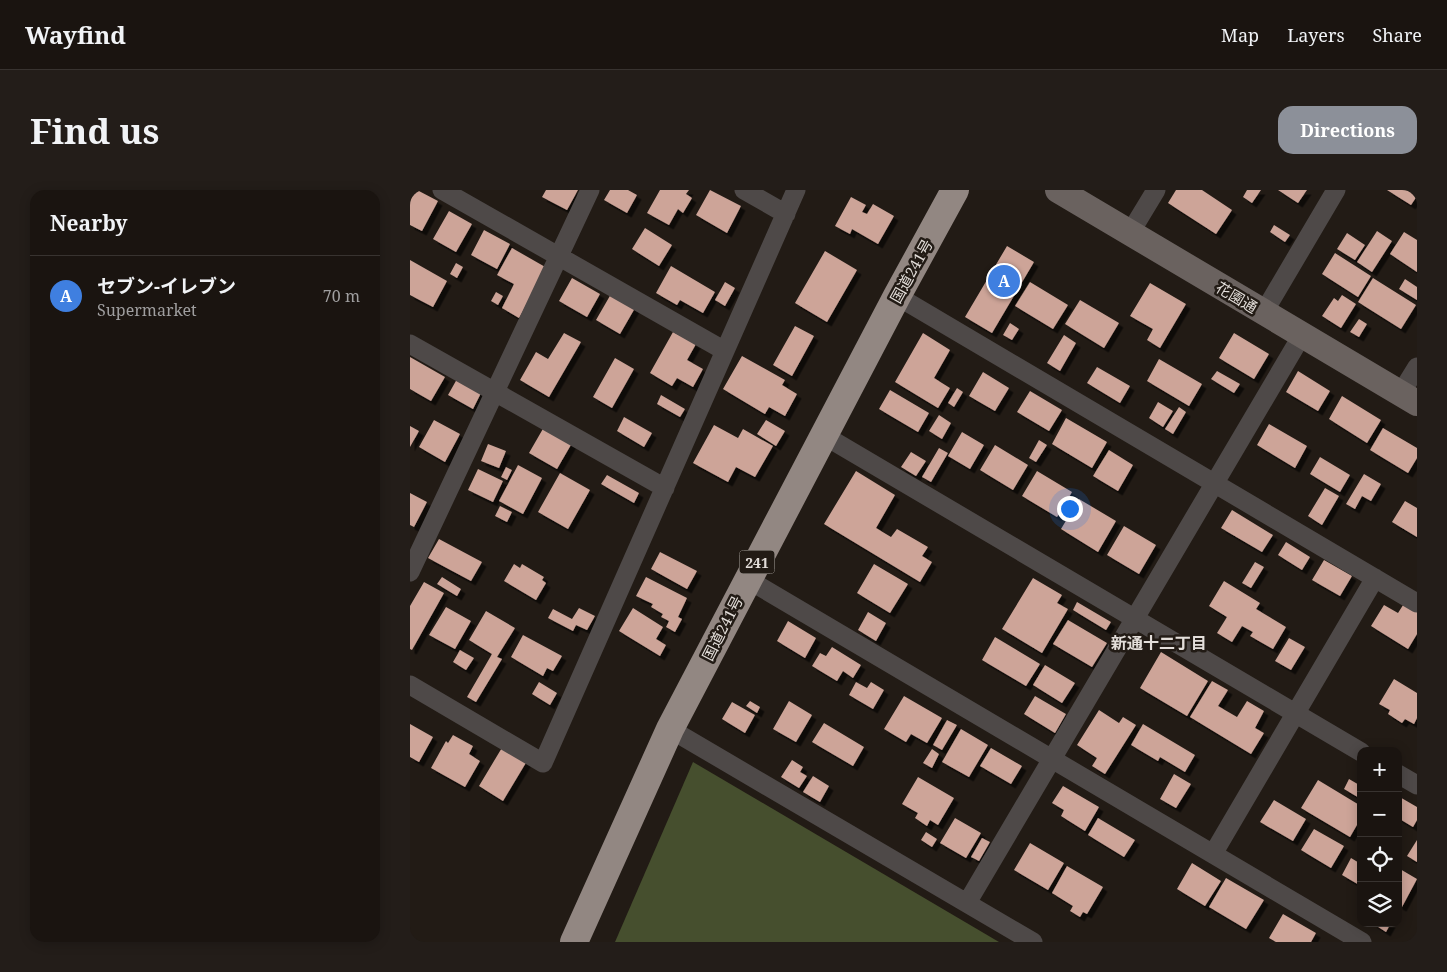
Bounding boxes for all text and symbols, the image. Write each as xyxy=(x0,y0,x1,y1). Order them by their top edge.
text: Wayfind xyxy=(25,18,126,51)
text: Map xyxy=(1221,23,1259,47)
text: Layers xyxy=(1287,23,1345,47)
text: Share xyxy=(1373,23,1422,47)
button: Directions xyxy=(1278,106,1417,154)
text: Find us xyxy=(30,107,159,154)
text: Nearby xyxy=(50,209,128,237)
street label: 国道241号 xyxy=(885,235,937,307)
pin: A xyxy=(988,262,1020,300)
text: セブン-イレブン xyxy=(97,273,236,299)
street label: 花園通 xyxy=(1213,277,1261,317)
text: A xyxy=(60,285,72,307)
text: 70 m xyxy=(323,285,360,307)
text: Supermarket xyxy=(97,299,197,321)
your location xyxy=(1057,496,1083,522)
road number: 241 xyxy=(740,551,774,574)
street label: 国道241号 xyxy=(697,592,747,664)
district label: 新通十二丁目 xyxy=(1111,632,1207,654)
map controls xyxy=(1357,747,1402,927)
button: + xyxy=(1357,747,1402,792)
button: − xyxy=(1357,792,1402,837)
button: locate xyxy=(1357,837,1402,882)
button: layers xyxy=(1357,882,1402,927)

